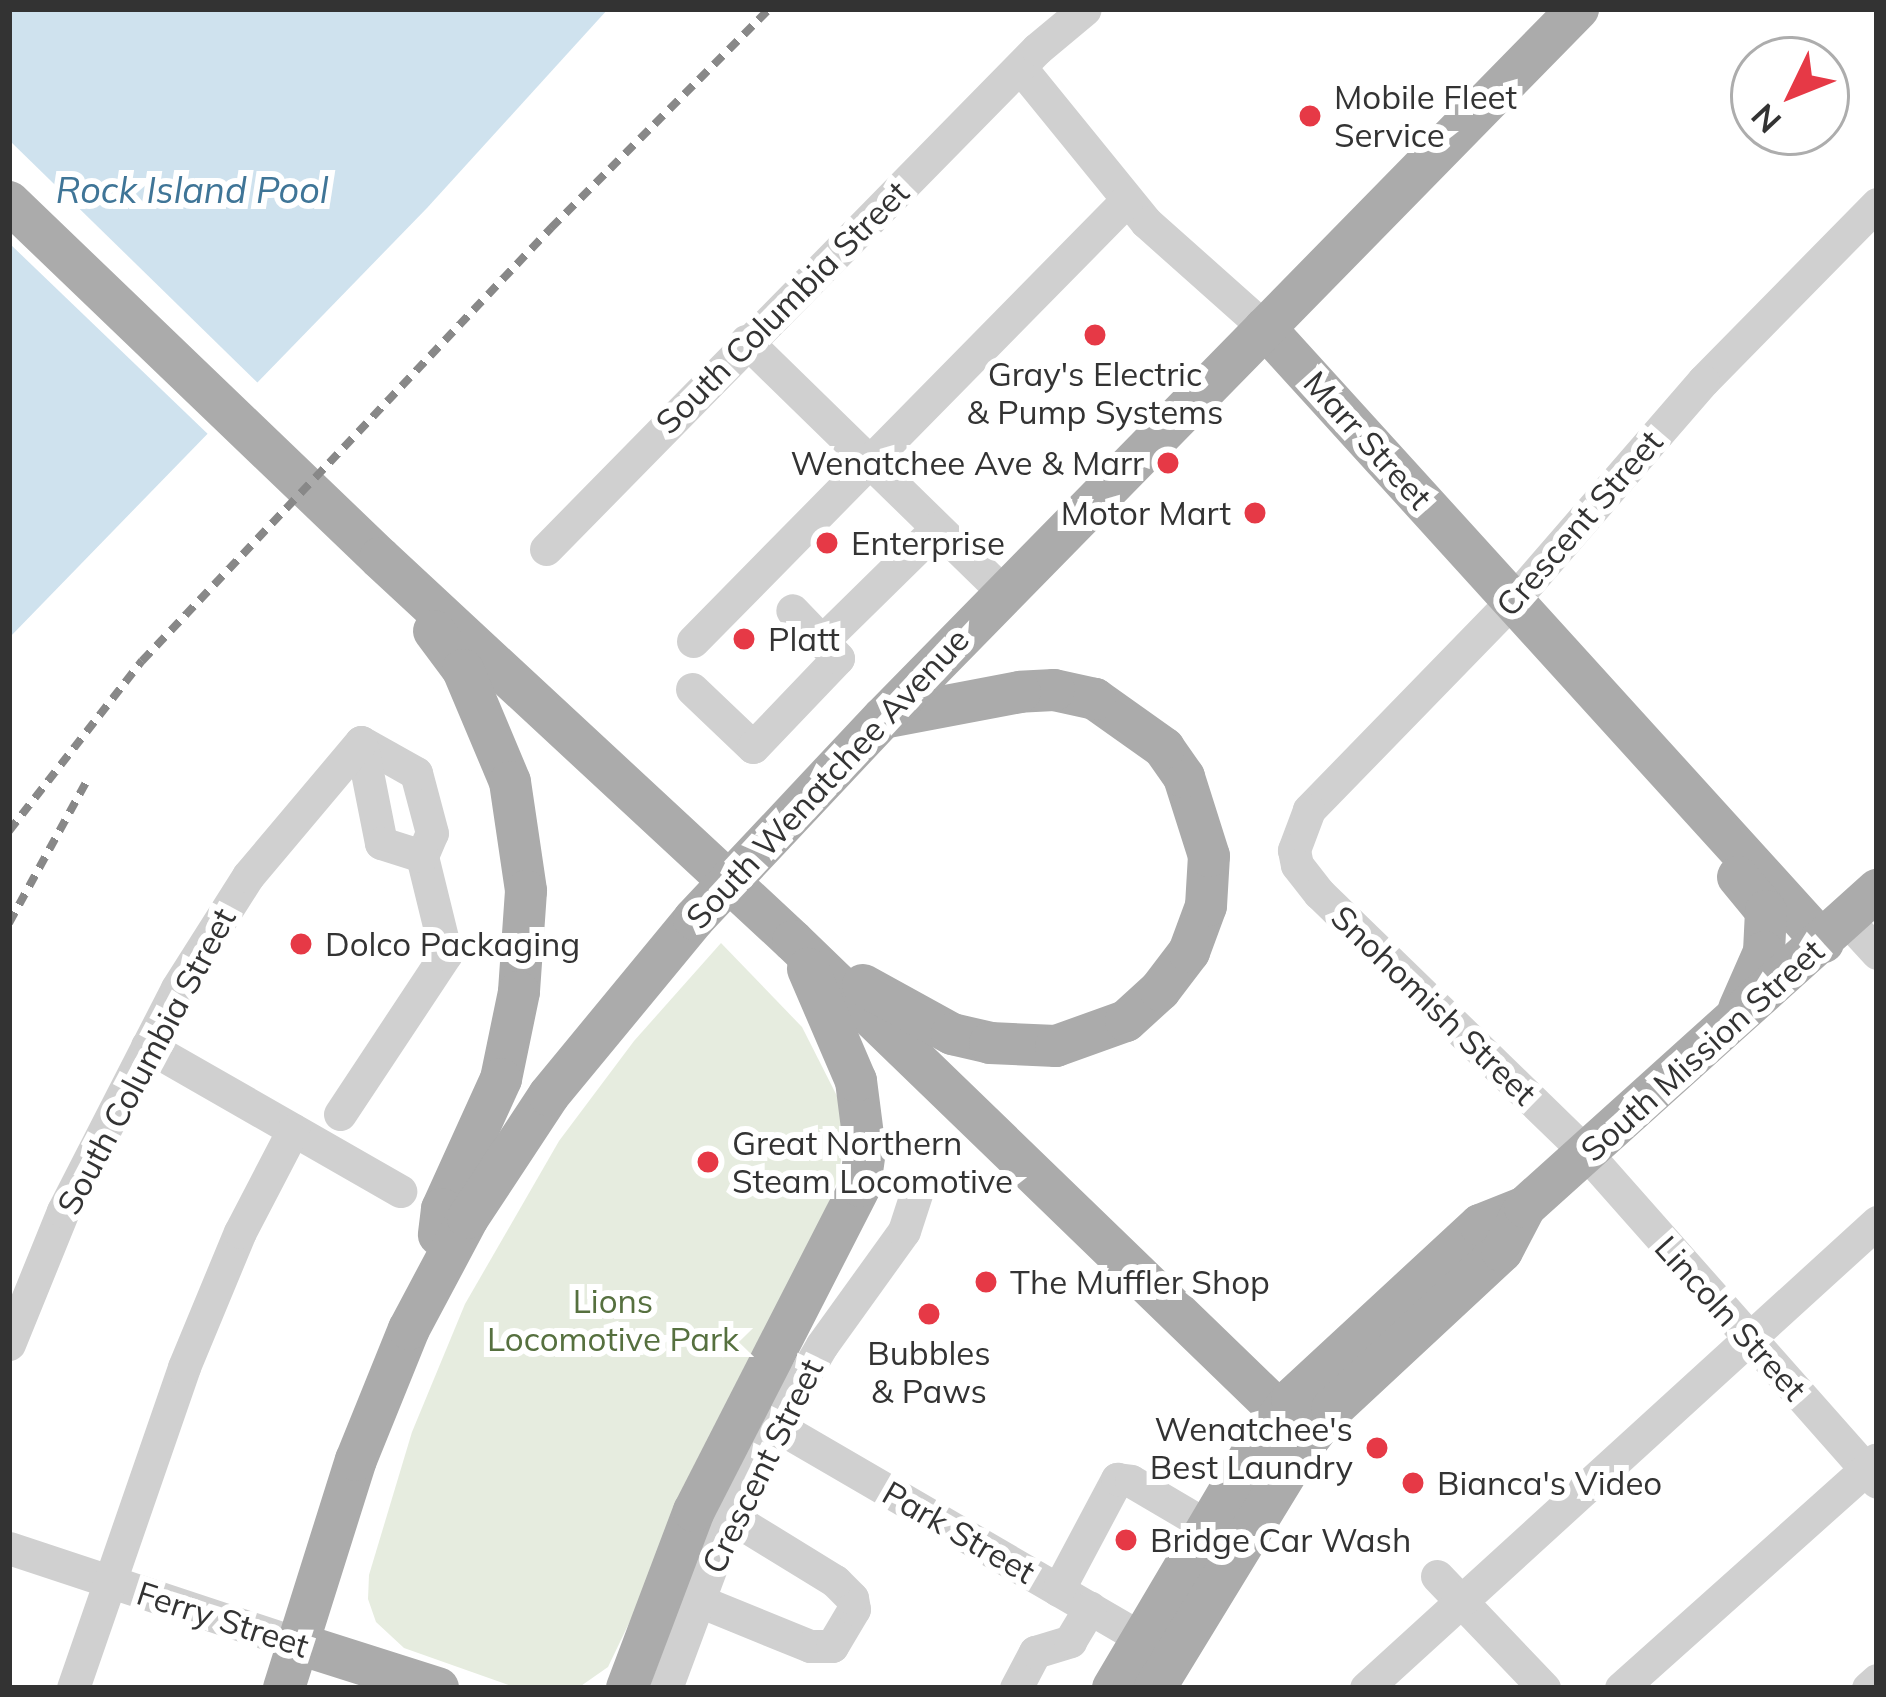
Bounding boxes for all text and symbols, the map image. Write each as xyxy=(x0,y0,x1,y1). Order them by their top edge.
north arrow xyxy=(1730,36,1850,156)
place label: Mobile Fleet Service xyxy=(1334,77,1517,155)
text: N xyxy=(1742,96,1789,142)
marker: Mobile Fleet Service xyxy=(1297,103,1323,129)
water label: Rock Island Pool xyxy=(56,168,328,212)
street label: South Columbia Street xyxy=(647,172,917,442)
marker: Gray's Electric & Pump Systems xyxy=(1082,322,1108,348)
place label: Gray's Electric & Pump Systems xyxy=(967,354,1223,432)
street label: Marr Street xyxy=(1296,363,1440,517)
street label: Crescent Street xyxy=(1488,422,1670,624)
place label: Wenatchee Ave & Marr xyxy=(791,443,1144,483)
marker: Wenatchee Ave & Marr xyxy=(1155,450,1181,476)
place label: Motor Mart xyxy=(1061,493,1231,533)
marker: Motor Mart xyxy=(1242,500,1268,526)
place label: Enterprise xyxy=(851,523,1005,563)
marker: Enterprise xyxy=(814,530,840,556)
place label: Platt xyxy=(768,619,840,659)
street label: South Wenatchee Avenue xyxy=(677,620,977,936)
marker: Platt xyxy=(731,626,757,652)
street label: Snohomish Street xyxy=(1323,897,1545,1113)
street label: South Columbia Street xyxy=(48,901,244,1221)
place label: Dolco Packaging xyxy=(325,924,580,964)
marker: Dolco Packaging xyxy=(288,931,314,957)
street label: South Mission Street xyxy=(1573,931,1831,1169)
place label: Great Northern Steam Locomotive xyxy=(732,1123,1013,1201)
marker: Great Northern Steam Locomotive xyxy=(695,1149,721,1175)
street label: Lincoln Street xyxy=(1647,1228,1815,1408)
place label: The Muffler Shop xyxy=(1010,1262,1270,1302)
marker: The Muffler Shop xyxy=(973,1269,999,1295)
park label: Lions Locomotive Park xyxy=(487,1281,739,1359)
marker: Bubbles & Paws xyxy=(916,1301,942,1327)
place label: Bubbles & Paws xyxy=(867,1333,991,1411)
street label: Crescent Street xyxy=(693,1352,831,1580)
place label: Wenatchee's Best Laundry xyxy=(1150,1409,1353,1487)
marker: Wenatchee's Best Laundry xyxy=(1364,1435,1390,1461)
place label: Bianca's Video xyxy=(1437,1463,1662,1503)
marker: Bianca's Video xyxy=(1400,1470,1426,1496)
street label: Park Street xyxy=(876,1473,1042,1591)
place label: Bridge Car Wash xyxy=(1150,1520,1411,1560)
marker: Bridge Car Wash xyxy=(1113,1527,1139,1553)
street label: Ferry Street xyxy=(132,1573,314,1665)

